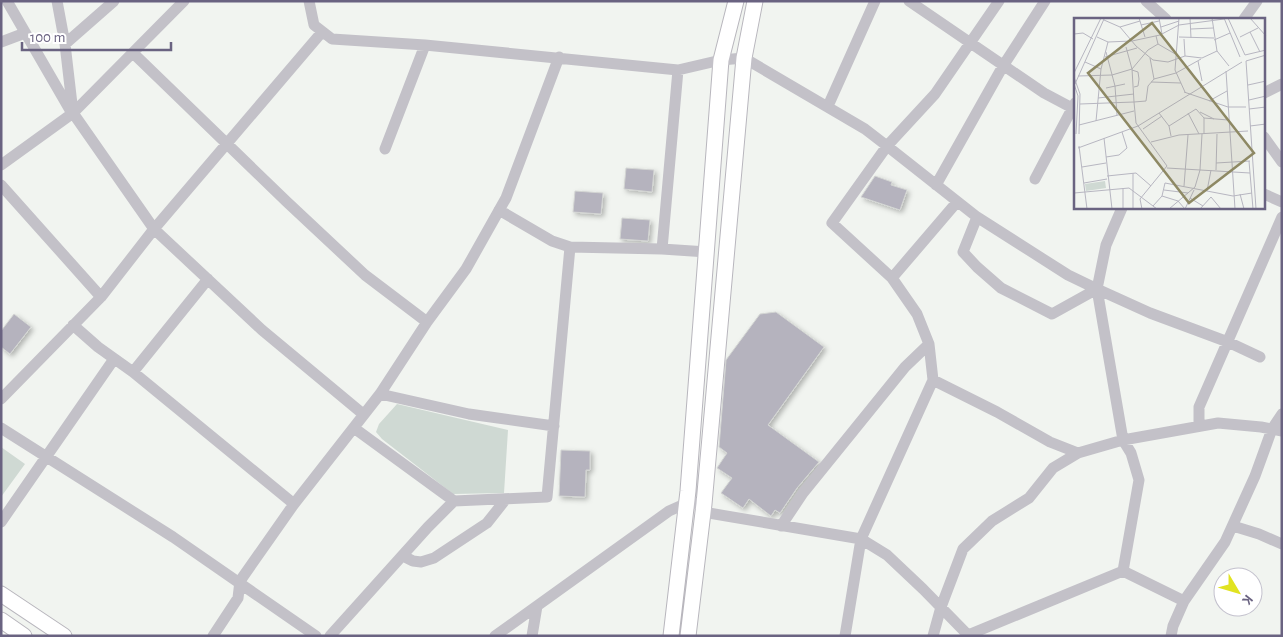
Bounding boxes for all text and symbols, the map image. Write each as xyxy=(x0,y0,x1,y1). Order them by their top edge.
inset map xyxy=(1074,18,1266,209)
scale bar xyxy=(22,20,171,52)
text: 100 m xyxy=(30,30,65,45)
north arrow xyxy=(1213,567,1263,617)
text: K xyxy=(1239,592,1255,608)

